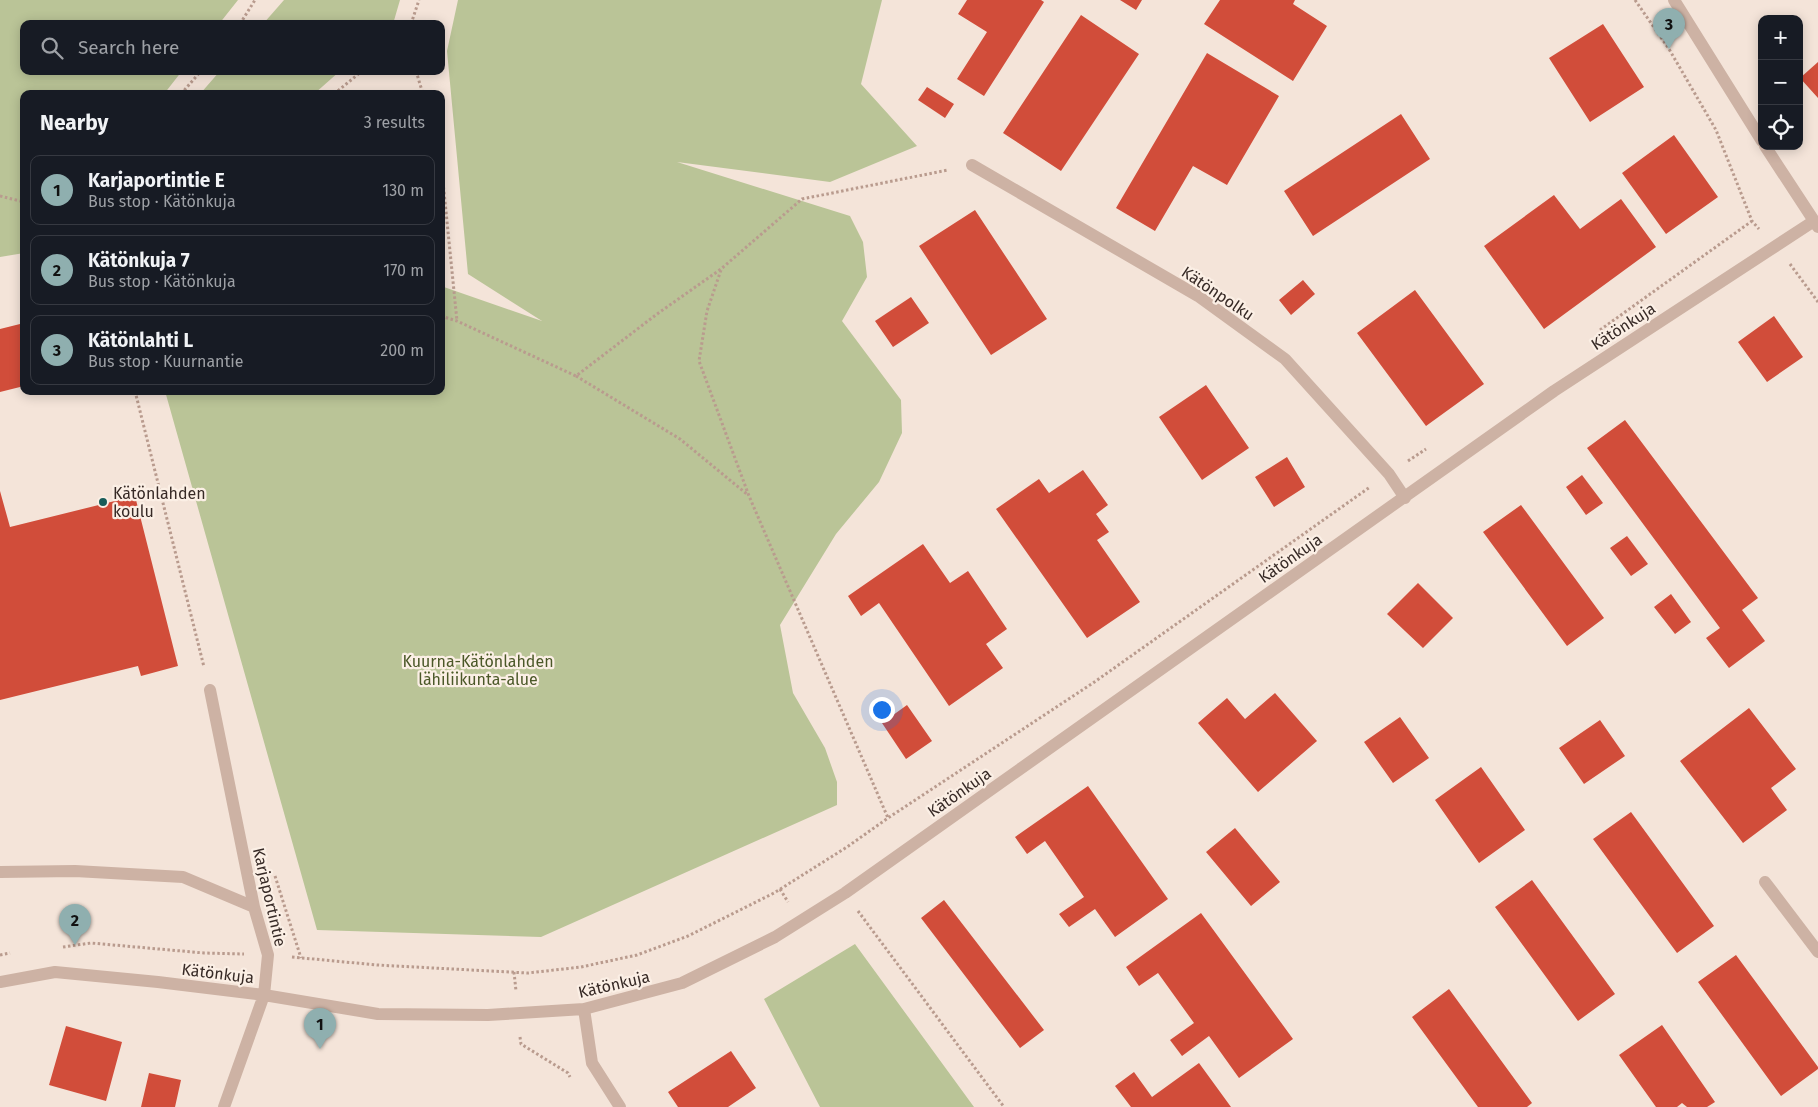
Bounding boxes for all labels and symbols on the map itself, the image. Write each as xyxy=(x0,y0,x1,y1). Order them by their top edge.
pin: 3 xyxy=(1653,8,1685,49)
street label: Kätönpolku xyxy=(1178,262,1258,325)
street label: Kätönkuja xyxy=(1588,299,1659,354)
place label: Kätönlahden koulu xyxy=(113,484,206,521)
marker: Kätönlahden koulu xyxy=(97,496,109,508)
street label: Kätönkuja xyxy=(1255,530,1326,587)
park label: Kuurna-Kätönlahden lähiliikunta-alue xyxy=(402,652,554,689)
your location xyxy=(869,697,895,723)
street label: Kätönkuja xyxy=(924,764,995,821)
street label: Karjaportintie xyxy=(249,846,290,948)
pin: 2 xyxy=(59,904,91,945)
street label: Kätönkuja xyxy=(181,960,255,987)
street label: Kätönkuja xyxy=(576,967,652,1002)
pin: 1 xyxy=(304,1008,336,1049)

